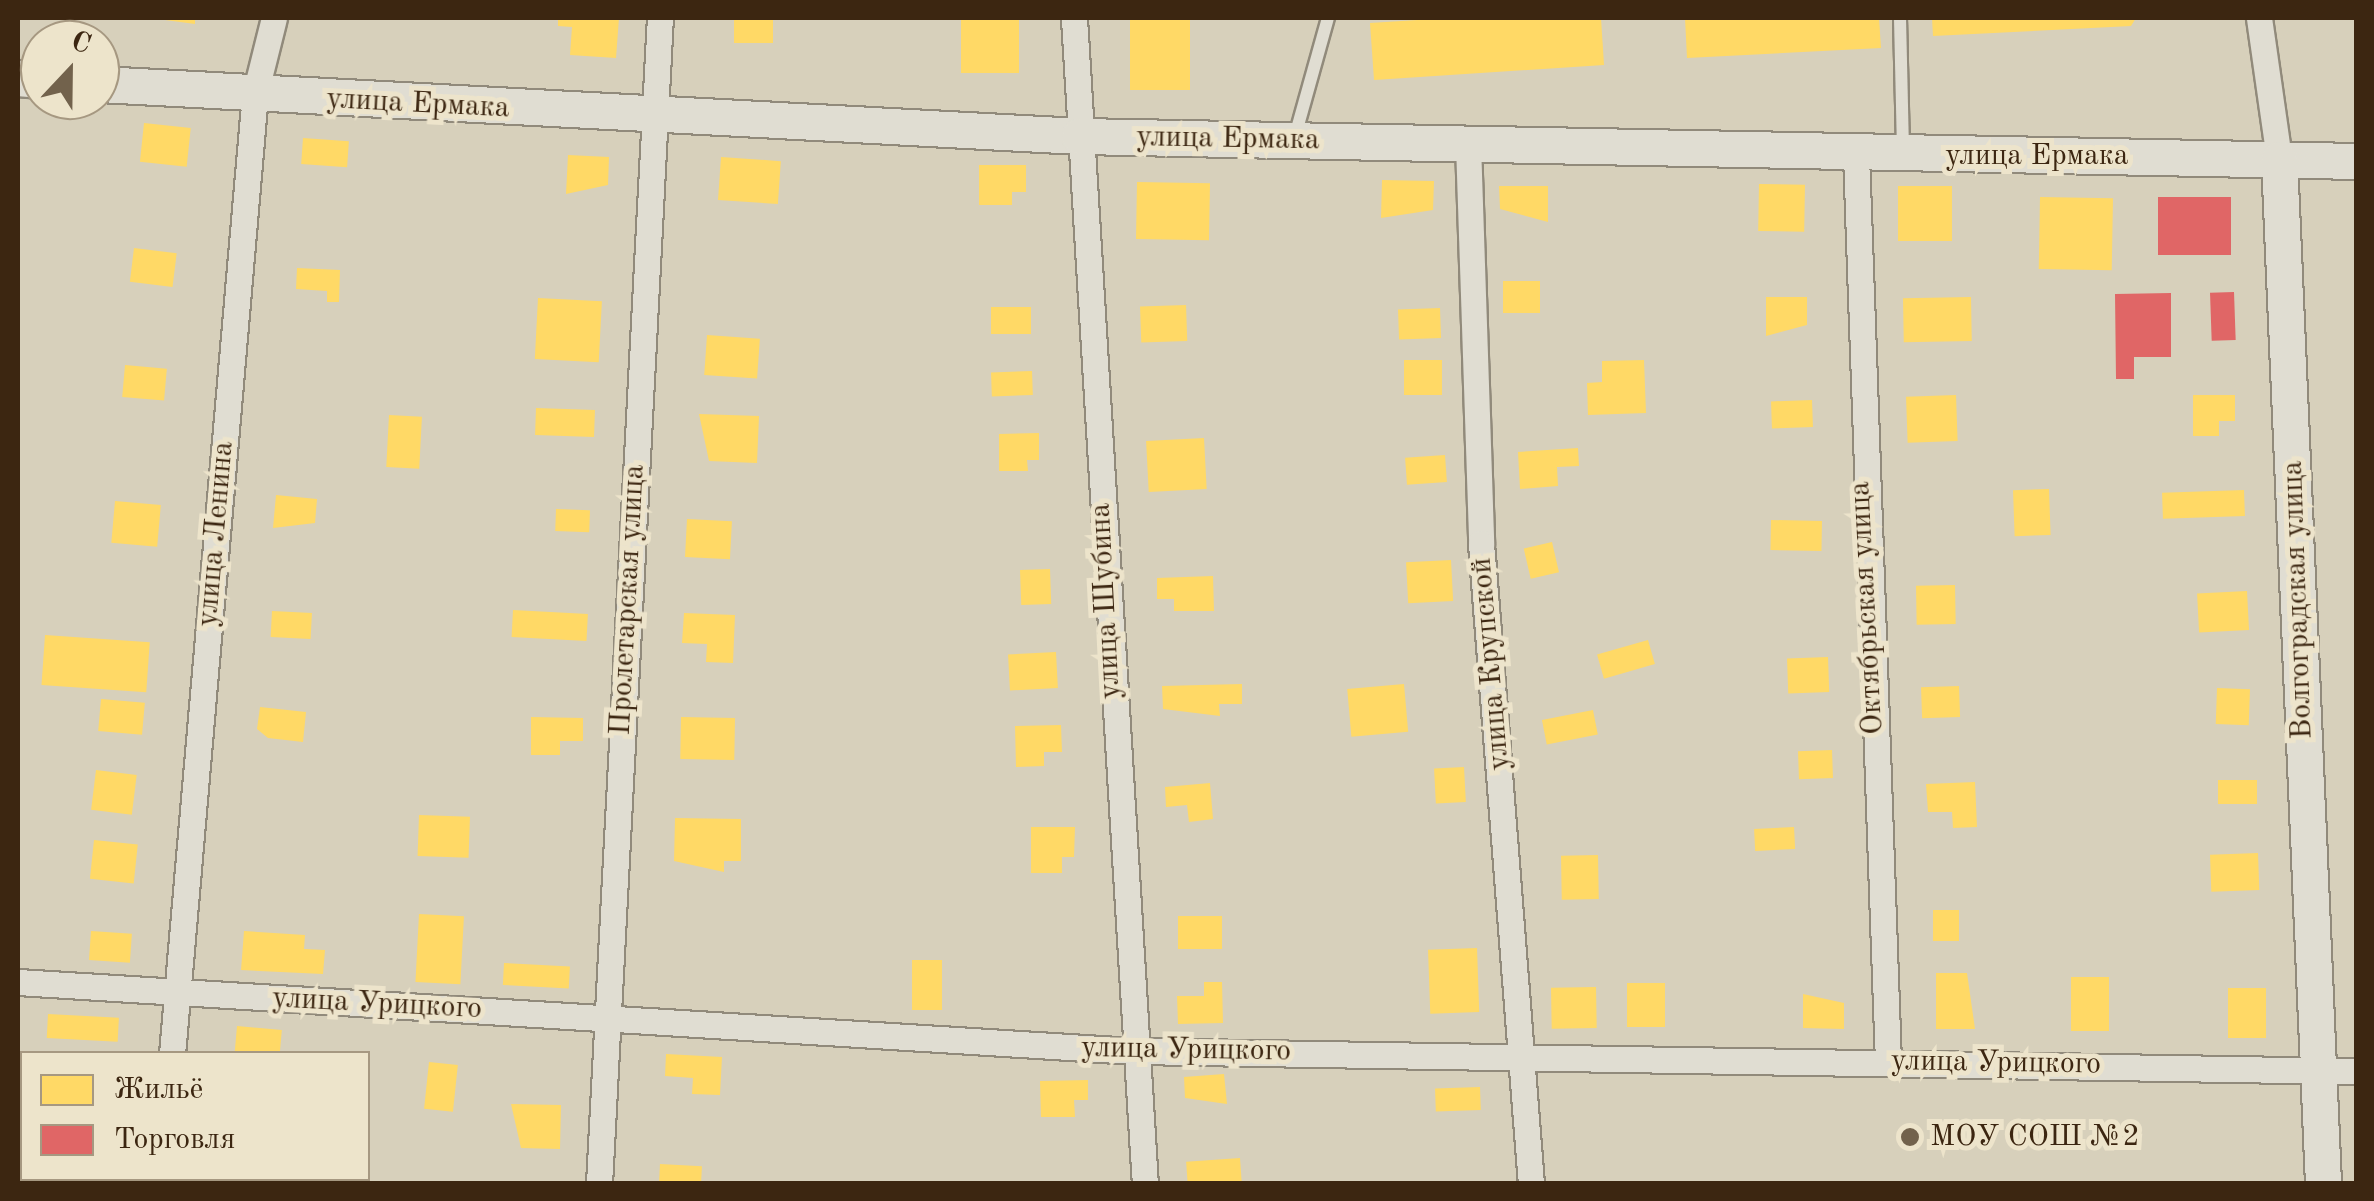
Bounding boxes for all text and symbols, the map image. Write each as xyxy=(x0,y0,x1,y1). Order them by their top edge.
north arrow xyxy=(20,20,120,120)
text: С xyxy=(67,28,94,60)
street label: улица Ермака xyxy=(326,81,510,127)
street label: улица Ермака xyxy=(1136,119,1320,159)
street label: улица Ермака xyxy=(1945,138,2129,174)
street label: улица Ленина xyxy=(190,440,242,628)
street label: Волгоградская улица xyxy=(2275,460,2321,740)
street label: Пролетарская улица xyxy=(603,464,653,736)
street label: Октябрьская улица xyxy=(1842,480,1892,736)
street label: улица Шубина xyxy=(1083,502,1129,700)
street label: улица Крупской xyxy=(1464,556,1518,772)
street label: улица Урицкого xyxy=(271,981,483,1027)
street label: улица Урицкого xyxy=(1081,1030,1291,1070)
street label: улица Урицкого xyxy=(1891,1043,2101,1083)
legend xyxy=(20,1051,370,1181)
text: Жильё xyxy=(114,1075,203,1105)
place label: МОУ СОШ №2 xyxy=(1930,1119,2140,1155)
text: Торговля xyxy=(114,1125,235,1155)
marker: МОУ СОШ №2 xyxy=(1899,1126,1921,1148)

